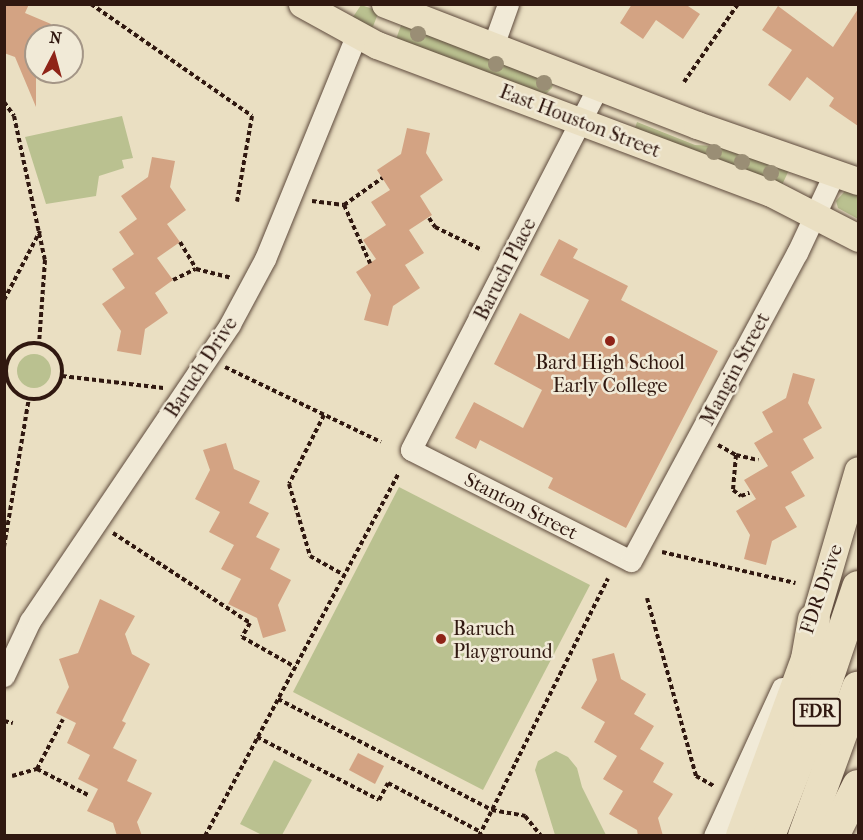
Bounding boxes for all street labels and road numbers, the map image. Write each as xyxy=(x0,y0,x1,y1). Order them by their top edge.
street label: East Houston Street xyxy=(496,79,664,163)
street label: Baruch Place xyxy=(469,214,541,324)
street label: Mangin Street xyxy=(695,308,775,430)
street label: Baruch Drive xyxy=(160,312,242,422)
street label: Stanton Street xyxy=(460,467,582,545)
street label: FDR Drive xyxy=(794,541,848,637)
road number: FDR xyxy=(792,697,842,727)

